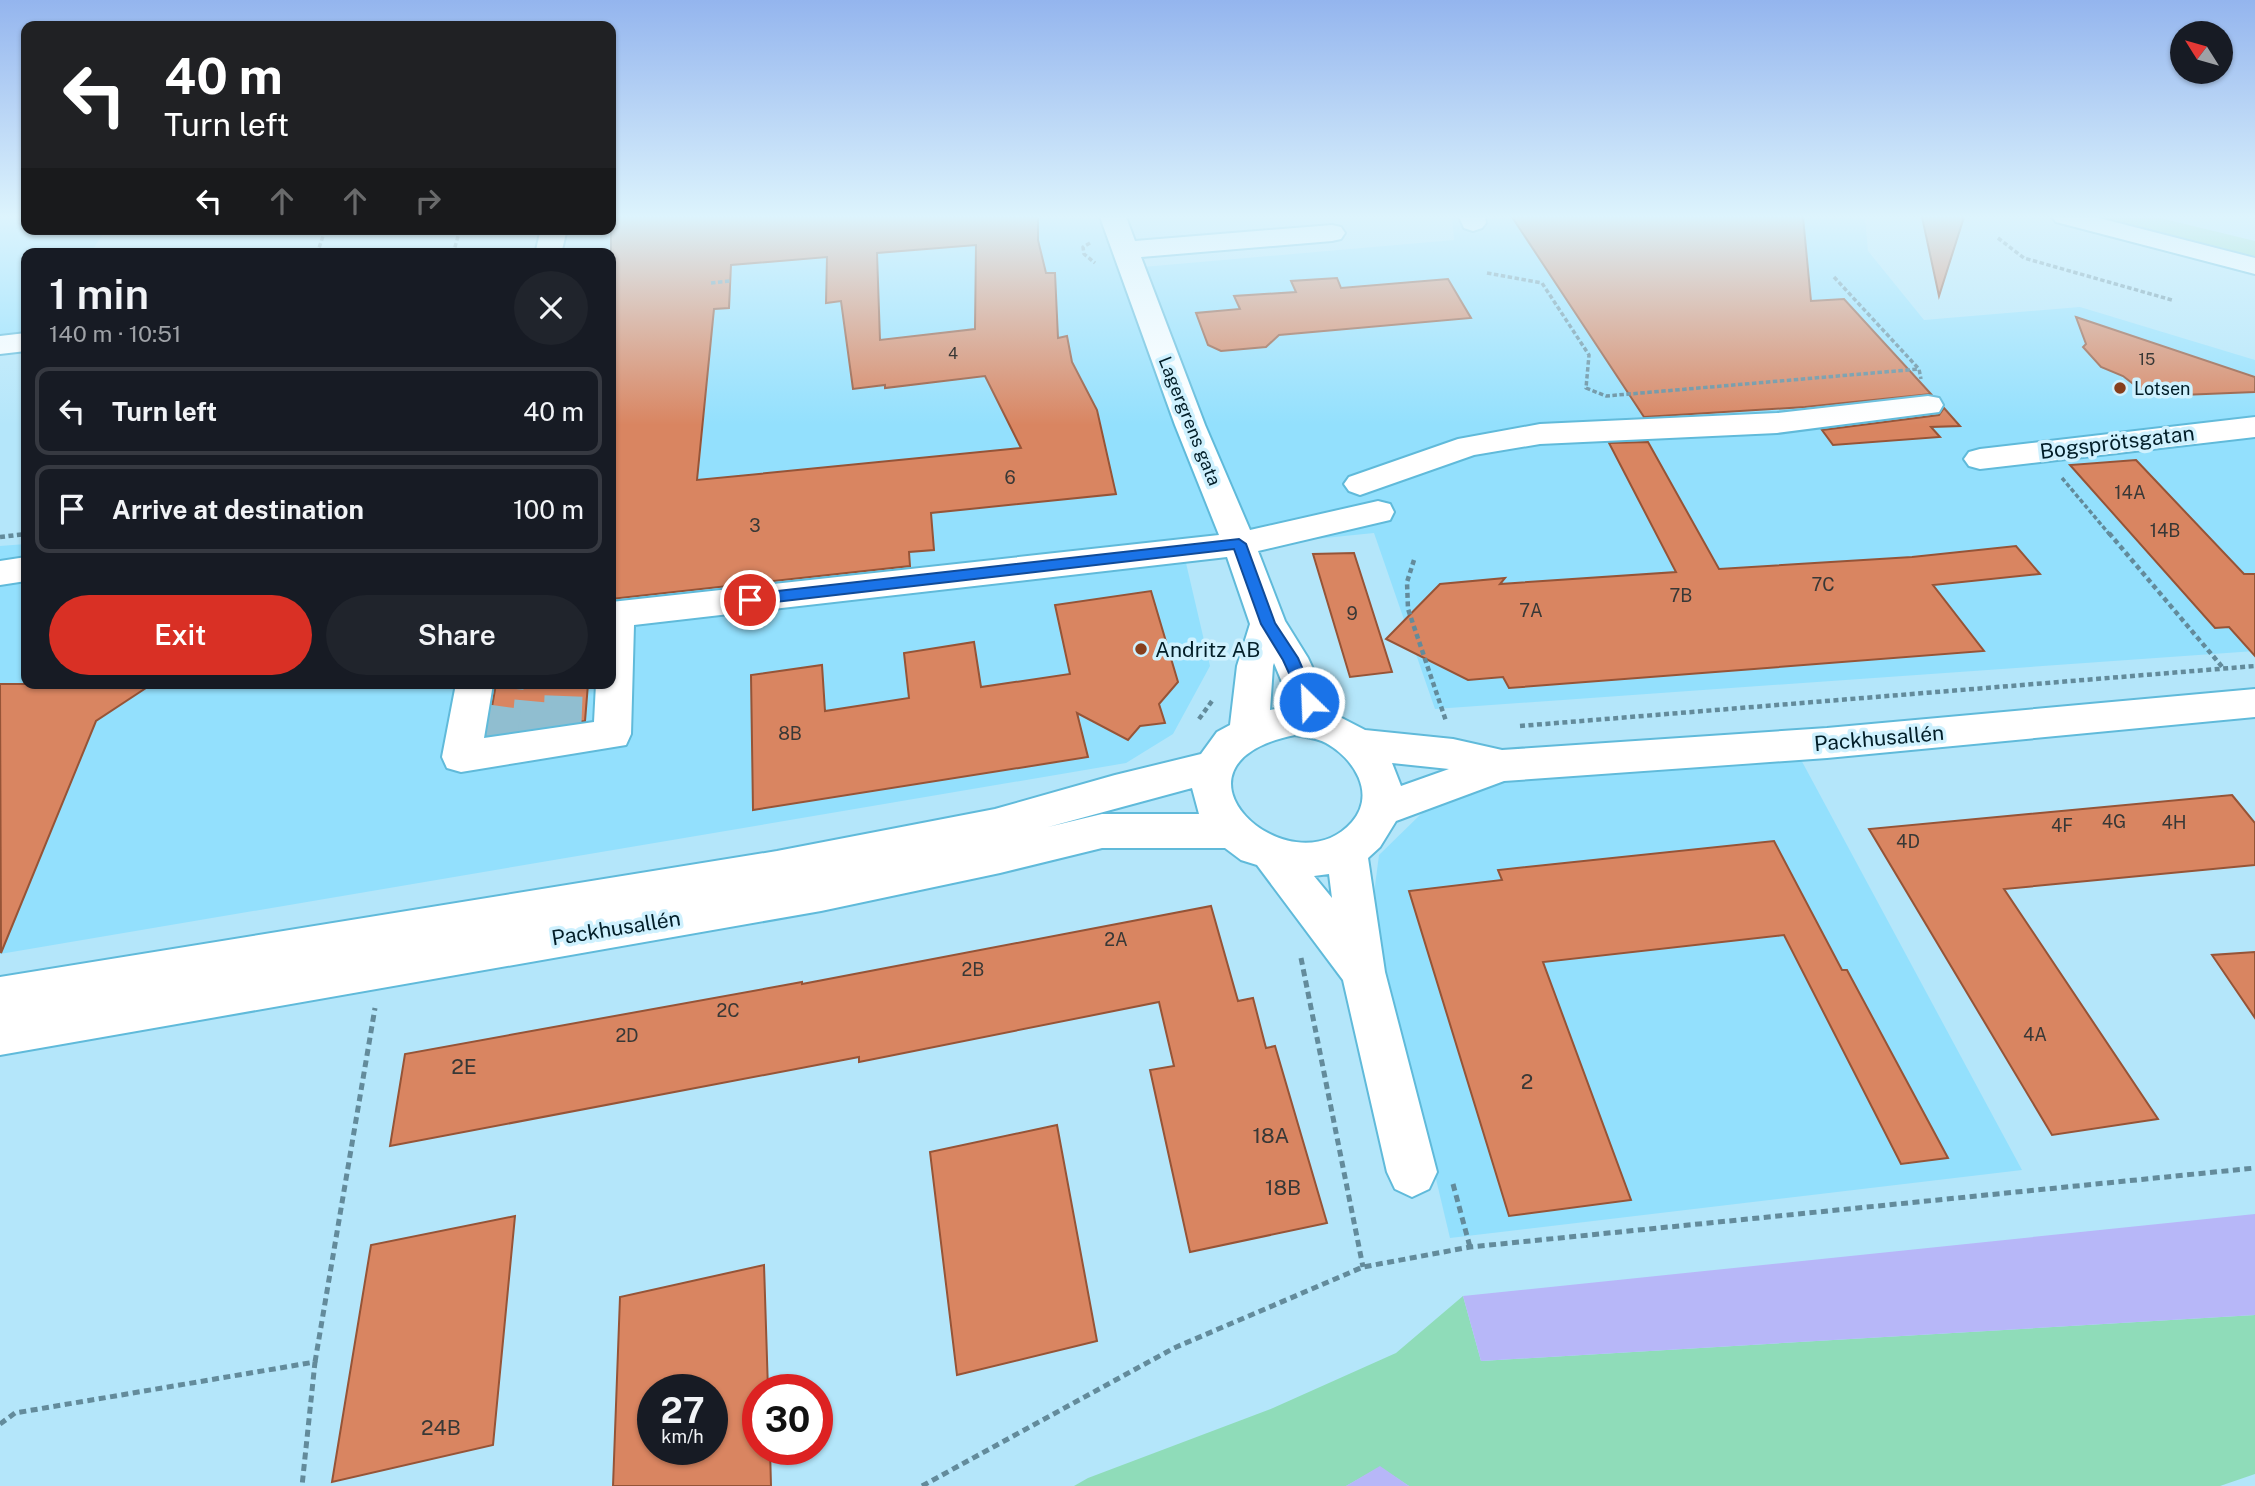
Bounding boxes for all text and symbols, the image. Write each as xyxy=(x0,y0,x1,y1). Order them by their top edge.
north arrow xyxy=(2170,21,2233,84)
map controls xyxy=(2170,21,2233,84)
text: 40 m xyxy=(164,47,283,105)
icon: left xyxy=(49,49,140,140)
text: Turn left xyxy=(164,106,289,143)
icon: left xyxy=(190,182,228,220)
icon: ahead xyxy=(263,182,301,220)
icon: ahead xyxy=(336,182,374,220)
icon: right xyxy=(409,182,447,220)
text: 1 min xyxy=(49,269,149,318)
button: close xyxy=(514,271,588,345)
text: 140 m · 10:51 xyxy=(49,320,181,347)
house number: 4 xyxy=(948,344,958,363)
house number: 15 xyxy=(2139,350,2155,369)
street label: Lagergrens gata xyxy=(1155,353,1225,489)
place label: Lotsen xyxy=(2134,378,2190,399)
marker: Lotsen xyxy=(2112,380,2128,396)
icon: left xyxy=(53,392,91,430)
text: Turn left xyxy=(112,396,217,427)
text: 40 m xyxy=(523,396,584,427)
street label: Bogsprötsgatan xyxy=(2038,420,2196,464)
house number: 6 xyxy=(1004,467,1016,488)
house number: 14A xyxy=(2114,482,2146,503)
icon: arrive xyxy=(53,490,91,528)
text: Arrive at destination xyxy=(112,494,364,525)
text: 100 m xyxy=(513,494,584,525)
house number: 3 xyxy=(749,515,761,536)
house number: 14B xyxy=(2150,520,2180,541)
pin xyxy=(720,570,780,630)
house number: 7C xyxy=(1811,574,1835,595)
icon: arrive xyxy=(731,581,769,619)
house number: 7B xyxy=(1670,585,1692,606)
button: Exit xyxy=(49,595,312,675)
button: Share xyxy=(326,595,588,675)
house number: 7A xyxy=(1519,600,1543,621)
house number: 9 xyxy=(1346,603,1358,624)
place label: Andritz AB xyxy=(1155,637,1260,662)
marker: Andritz AB xyxy=(1133,641,1149,657)
position arrow xyxy=(1272,665,1346,739)
street label: Packhusallén xyxy=(1813,720,1945,756)
house number: 8B xyxy=(778,723,802,744)
house number: 4G xyxy=(2102,811,2126,832)
house number: 4H xyxy=(2161,812,2187,833)
house number: 4F xyxy=(2051,815,2073,836)
house number: 4D xyxy=(1896,831,1920,852)
street label: Packhusallén xyxy=(550,905,682,951)
house number: 2A xyxy=(1104,929,1128,950)
house number: 2B xyxy=(962,959,984,980)
house number: 2C xyxy=(716,1000,740,1021)
house number: 4A xyxy=(2023,1024,2047,1045)
house number: 2D xyxy=(615,1025,639,1046)
house number: 2E xyxy=(451,1054,477,1079)
house number: 2 xyxy=(1521,1069,1533,1094)
house number: 18A xyxy=(1252,1123,1290,1148)
house number: 18B xyxy=(1265,1175,1301,1200)
speed limit sign: 30 xyxy=(742,1374,833,1465)
text: 27 xyxy=(660,1390,705,1431)
house number: 24B xyxy=(421,1415,461,1440)
text: km/h xyxy=(661,1426,704,1447)

